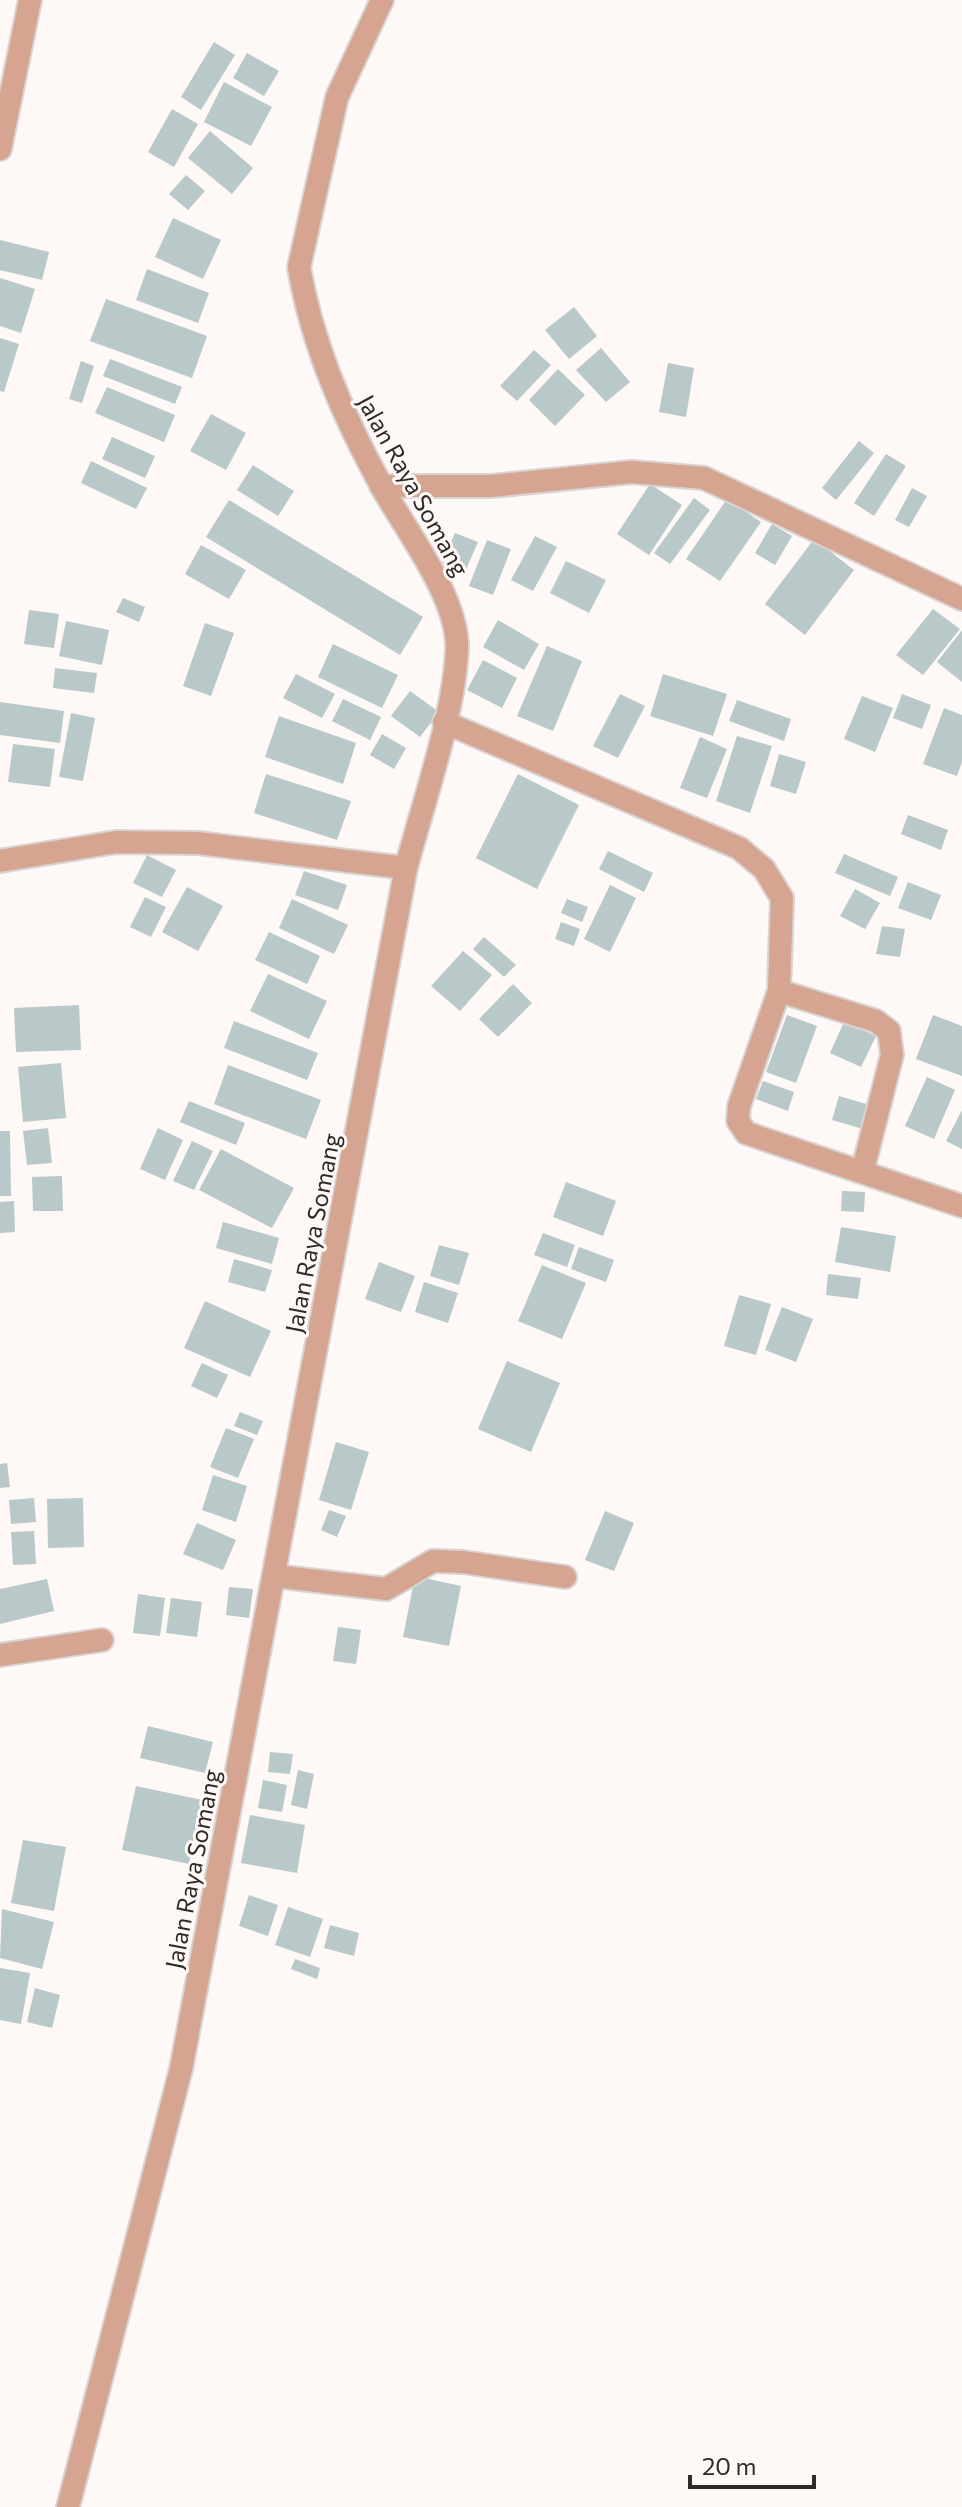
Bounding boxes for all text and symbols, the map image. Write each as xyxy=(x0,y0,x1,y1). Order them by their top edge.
street label: Jalan Raya Somang xyxy=(352,389,476,581)
street label: Jalan Raya Somang xyxy=(278,1131,346,1335)
street label: Jalan Raya Somang xyxy=(158,1767,226,1971)
scale bar xyxy=(690,2439,814,2489)
text: 20 m xyxy=(702,2451,756,2480)

